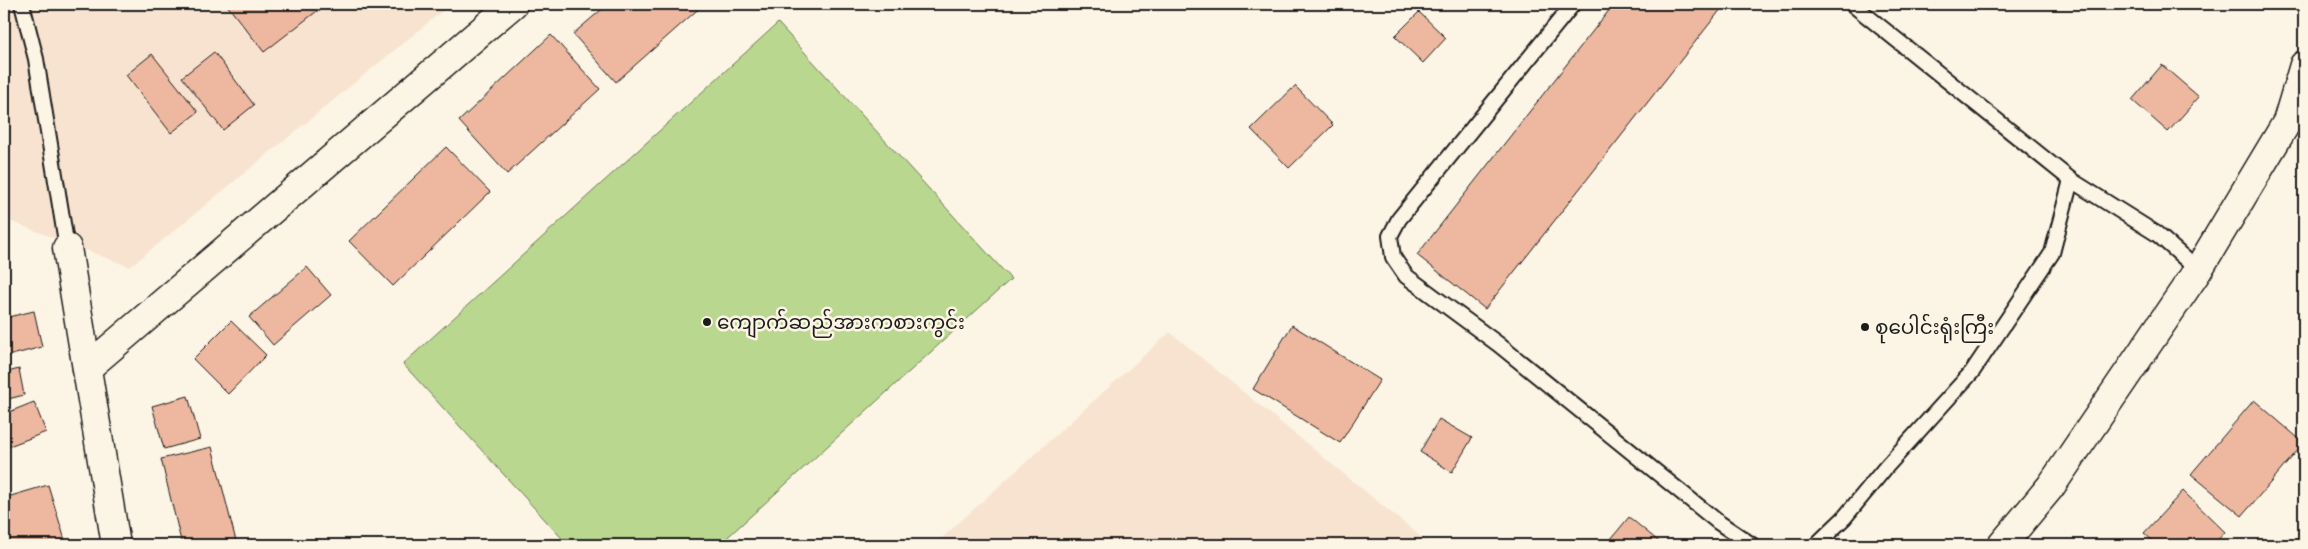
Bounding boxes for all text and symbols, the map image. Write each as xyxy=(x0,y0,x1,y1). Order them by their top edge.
place label: ကျောက်ဆည်အားကစားကွင်း xyxy=(717,308,965,339)
place label: စုပေါင်းရုံးကြီး xyxy=(1875,313,1994,344)
marker: ကျောက်ဆည်အားကစားကွင်း xyxy=(701,316,713,328)
marker: စုပေါင်းရုံးကြီး xyxy=(1859,321,1871,333)

